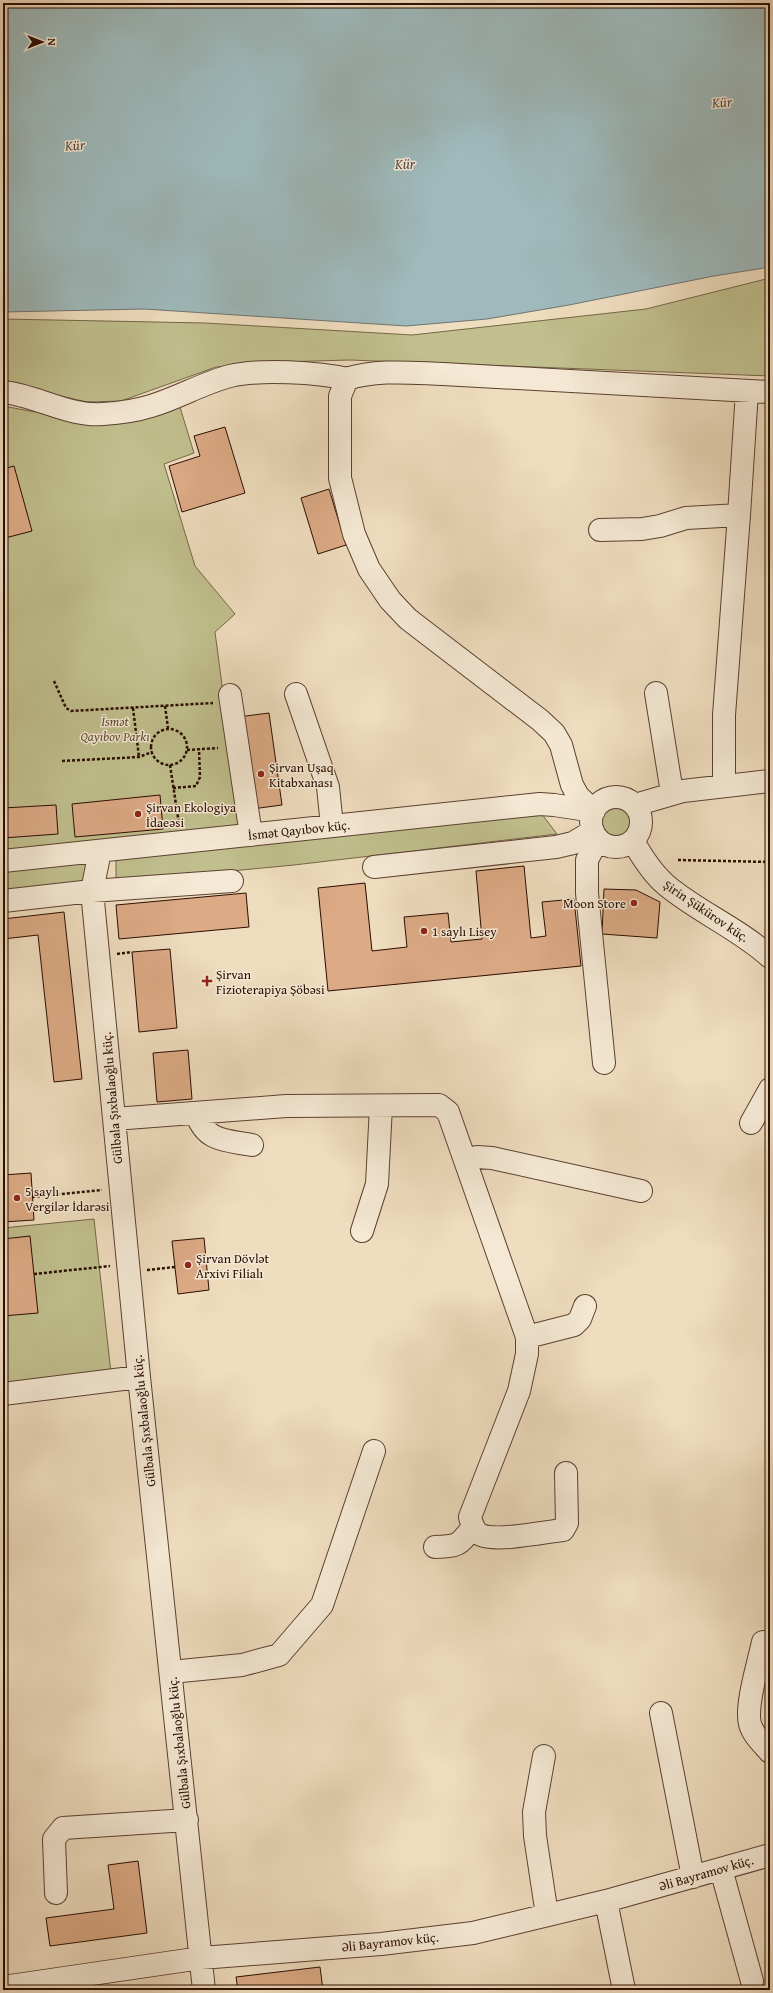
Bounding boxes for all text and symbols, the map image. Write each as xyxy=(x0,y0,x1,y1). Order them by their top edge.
north arrow xyxy=(22,22,62,62)
text: N xyxy=(44,38,60,46)
water label: Kür xyxy=(710,91,734,113)
water label: Kür xyxy=(63,134,87,156)
water label: Kür xyxy=(394,154,416,174)
park label: İsmət Qayıbov Parkı xyxy=(80,712,150,746)
place label: Şirvan Uşaq Kitabxanası xyxy=(269,758,334,792)
marker: Şirvan Uşaq Kitabxanası xyxy=(256,769,266,779)
place label: Şirvan Ekologiya İdaeəsi xyxy=(146,798,237,832)
marker: Şirvan Ekologiya İdaeəsi xyxy=(133,809,143,819)
street label: İsmət Qayıbov küç. xyxy=(247,815,351,845)
street label: Şirin Şükürov küç. xyxy=(659,875,753,947)
place label: Moon Store xyxy=(563,894,626,913)
marker: Moon Store xyxy=(629,898,639,908)
place label: 1 saylı Lisey xyxy=(432,922,497,941)
marker: 1 saylı Lisey xyxy=(419,926,429,936)
place label: Şirvan Fizioterapiya Şöbəsi xyxy=(216,965,325,999)
marker: Şirvan Fizioterapiya Şöbəsi xyxy=(201,975,213,987)
street label: Gülbala Şıxbalaoğlu küç. xyxy=(97,1031,127,1165)
place label: 5 saylı Vergilər İdarəsi xyxy=(25,1182,110,1216)
marker: 5 saylı Vergilər İdarəsi xyxy=(12,1193,22,1203)
place label: Şirvan Dövlət Arxivi Filialı xyxy=(196,1249,270,1283)
marker: Şirvan Dövlət Arxivi Filialı xyxy=(183,1260,193,1270)
street label: Gülbala Şıxbalaoğlu küç. xyxy=(128,1354,160,1488)
street label: Gülbala Şıxbalaoğlu küç. xyxy=(163,1676,195,1810)
street label: Əli Bayramov küç. xyxy=(656,1850,756,1896)
street label: Əli Bayramov küç. xyxy=(340,1927,440,1957)

